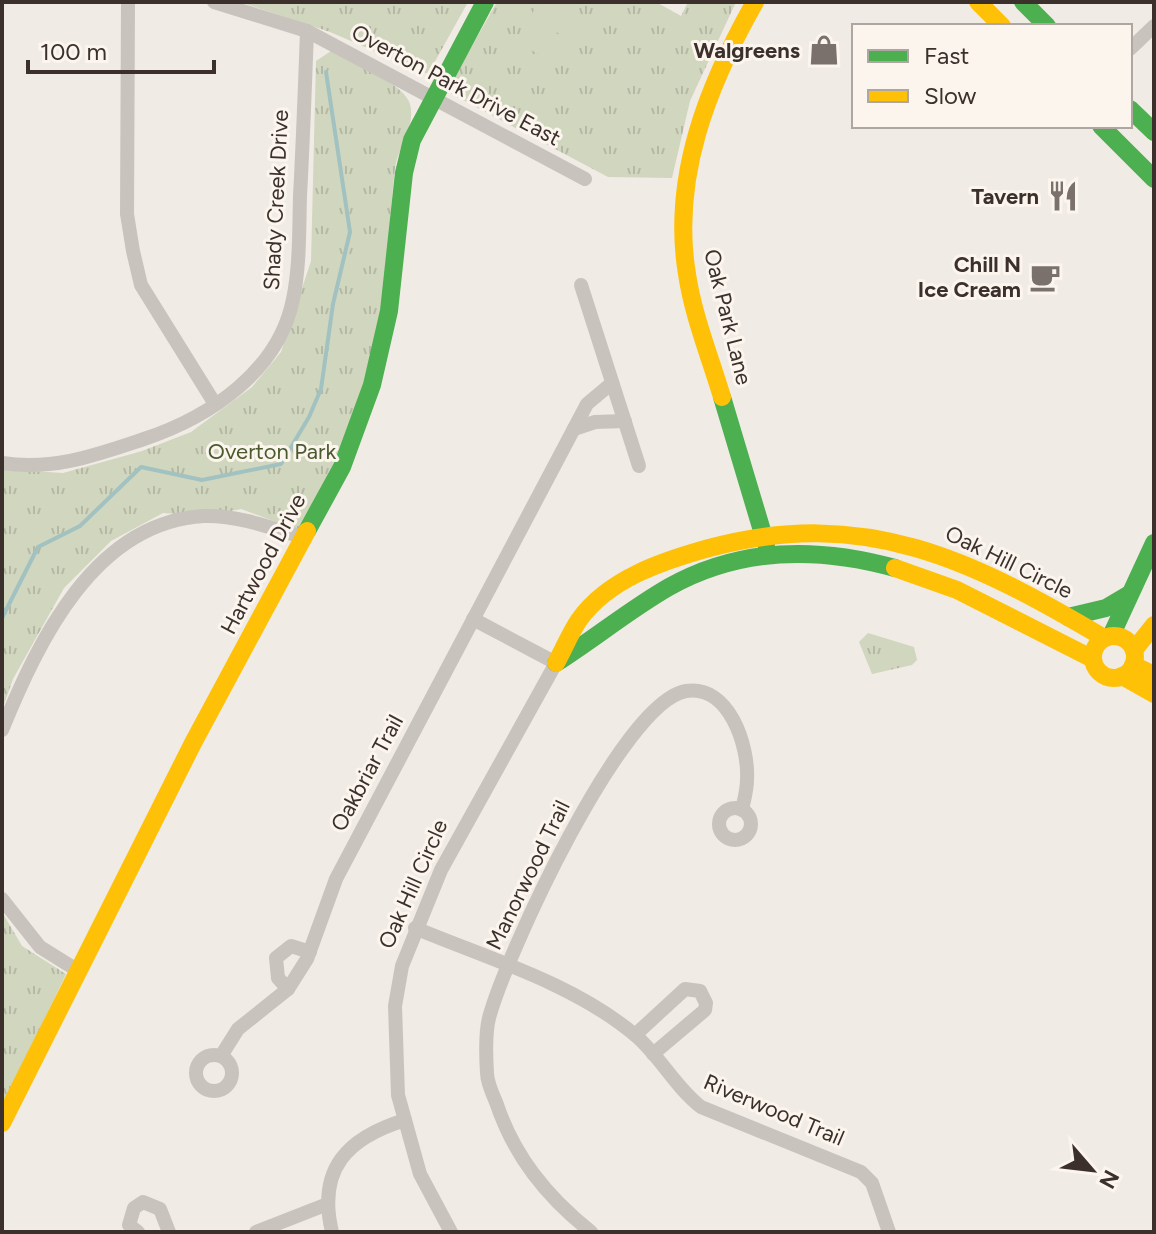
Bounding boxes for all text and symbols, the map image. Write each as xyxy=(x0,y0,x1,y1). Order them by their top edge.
street label: Overton Park Drive East xyxy=(347,18,565,152)
scale bar xyxy=(28,24,214,74)
legend xyxy=(852,24,1132,128)
shop icon: Walgreens xyxy=(807,33,841,67)
text: 100 m xyxy=(40,37,107,66)
place label: Walgreens xyxy=(693,37,800,64)
text: Fast xyxy=(924,41,969,70)
text: Slow xyxy=(924,81,977,110)
street label: Shady Creek Drive xyxy=(258,109,294,291)
restaurant icon: Tavern xyxy=(1046,179,1080,213)
place label: Tavern xyxy=(971,183,1039,210)
street label: Oak Park Lane xyxy=(698,246,758,388)
place label: Chill N Ice Cream xyxy=(918,251,1021,303)
cafe icon: Chill N Ice Cream xyxy=(1028,260,1062,294)
park label: Overton Park xyxy=(208,438,336,465)
street label: Hartwood Drive xyxy=(215,489,311,639)
street label: Oak Hill Circle xyxy=(941,520,1077,604)
street label: Oakbriar Trail xyxy=(325,710,409,836)
street label: Manorwood Trail xyxy=(480,796,576,954)
street label: Oak Hill Circle xyxy=(373,815,453,953)
street label: Riverwood Trail xyxy=(700,1068,848,1152)
north arrow xyxy=(1052,1130,1132,1210)
text: N xyxy=(1093,1165,1125,1193)

